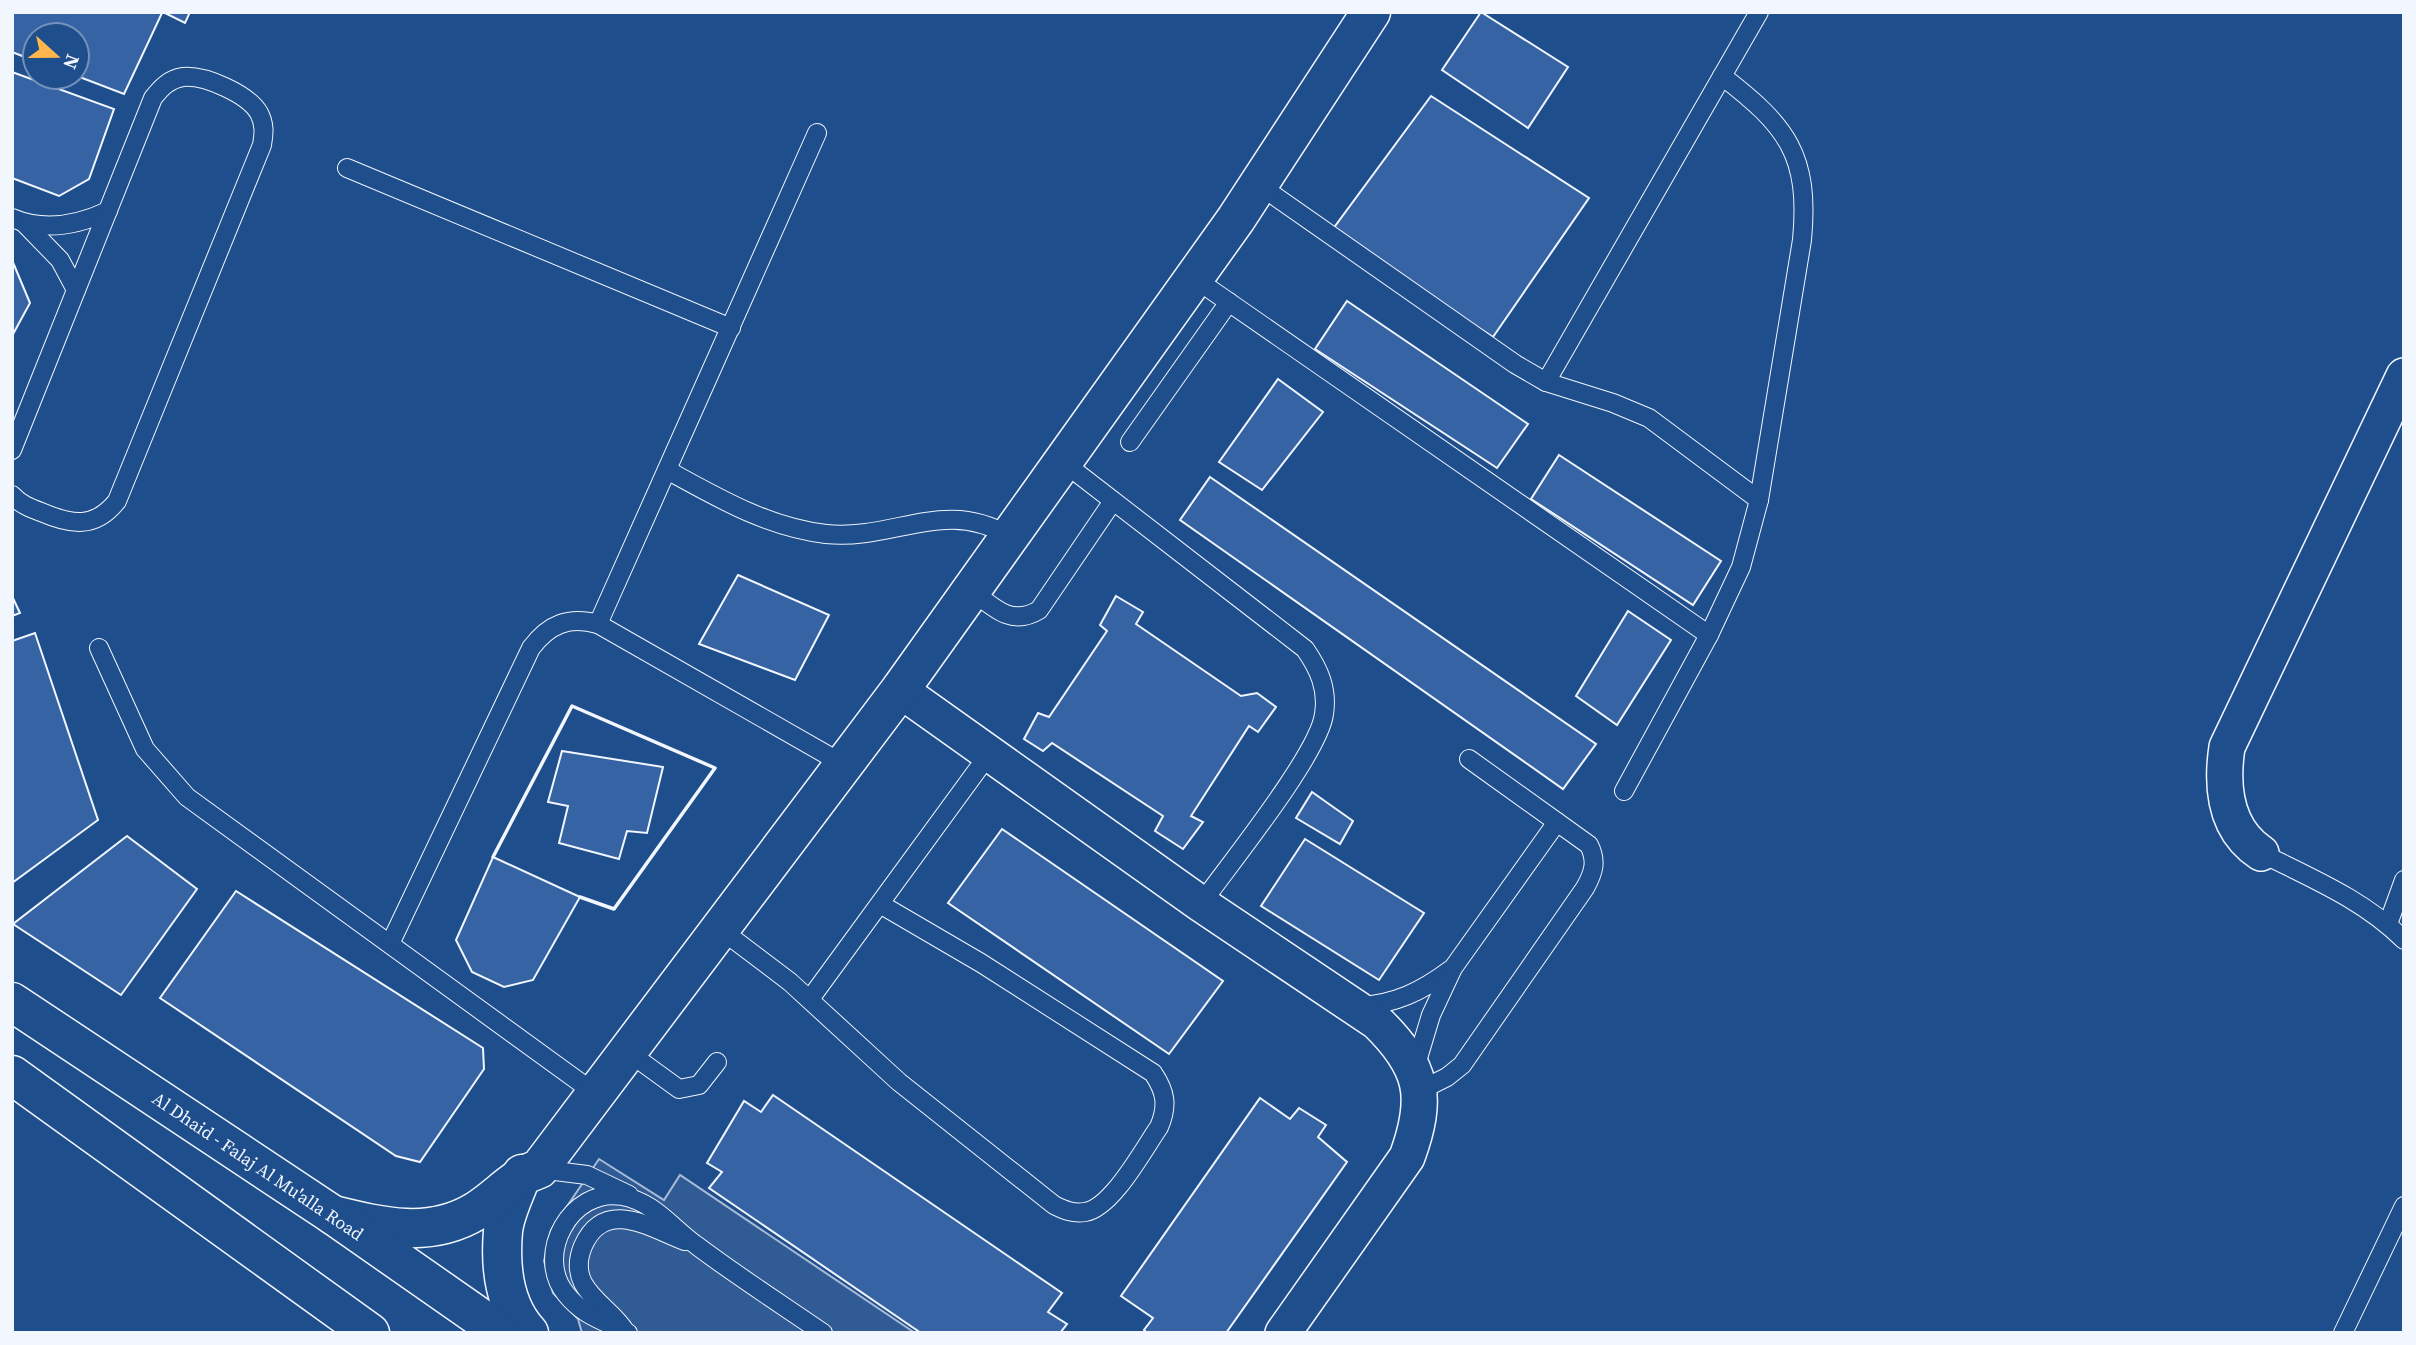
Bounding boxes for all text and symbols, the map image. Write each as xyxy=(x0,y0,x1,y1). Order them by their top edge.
north arrow xyxy=(21,21,91,91)
text: N xyxy=(57,51,86,73)
street label: Al Dhaid - Falaj Al Mu'alla Road xyxy=(147,1086,369,1246)

